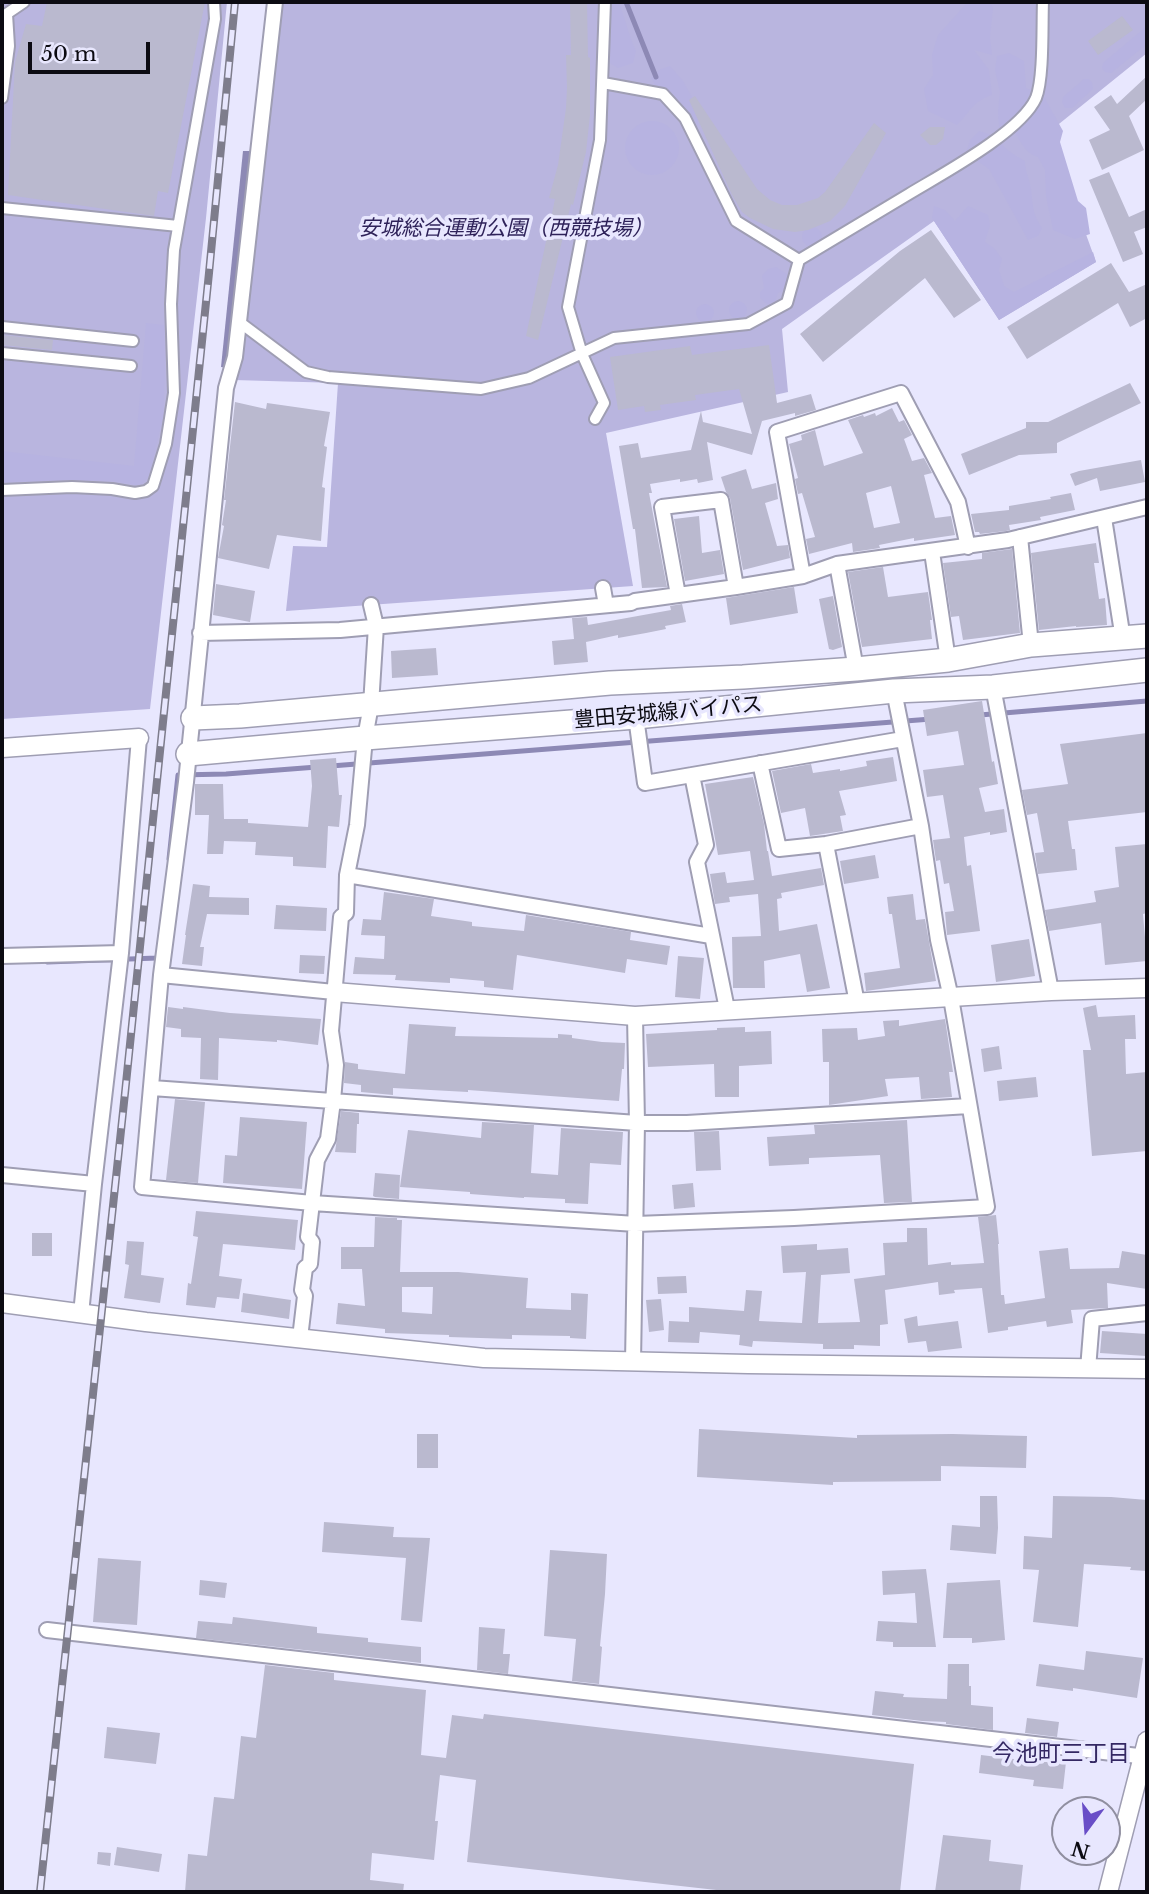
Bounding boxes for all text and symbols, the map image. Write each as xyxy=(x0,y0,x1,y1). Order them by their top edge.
scale bar xyxy=(32,28,154,72)
text: 50 m xyxy=(41,41,96,67)
park label: 安城総合運動公園（西競技場） xyxy=(359,216,653,242)
street label: 豊田安城線バイパス xyxy=(573,692,763,734)
district label: 今池町三丁目 xyxy=(992,1741,1130,1769)
north arrow xyxy=(1051,1796,1121,1866)
text: N xyxy=(1069,1836,1092,1863)

